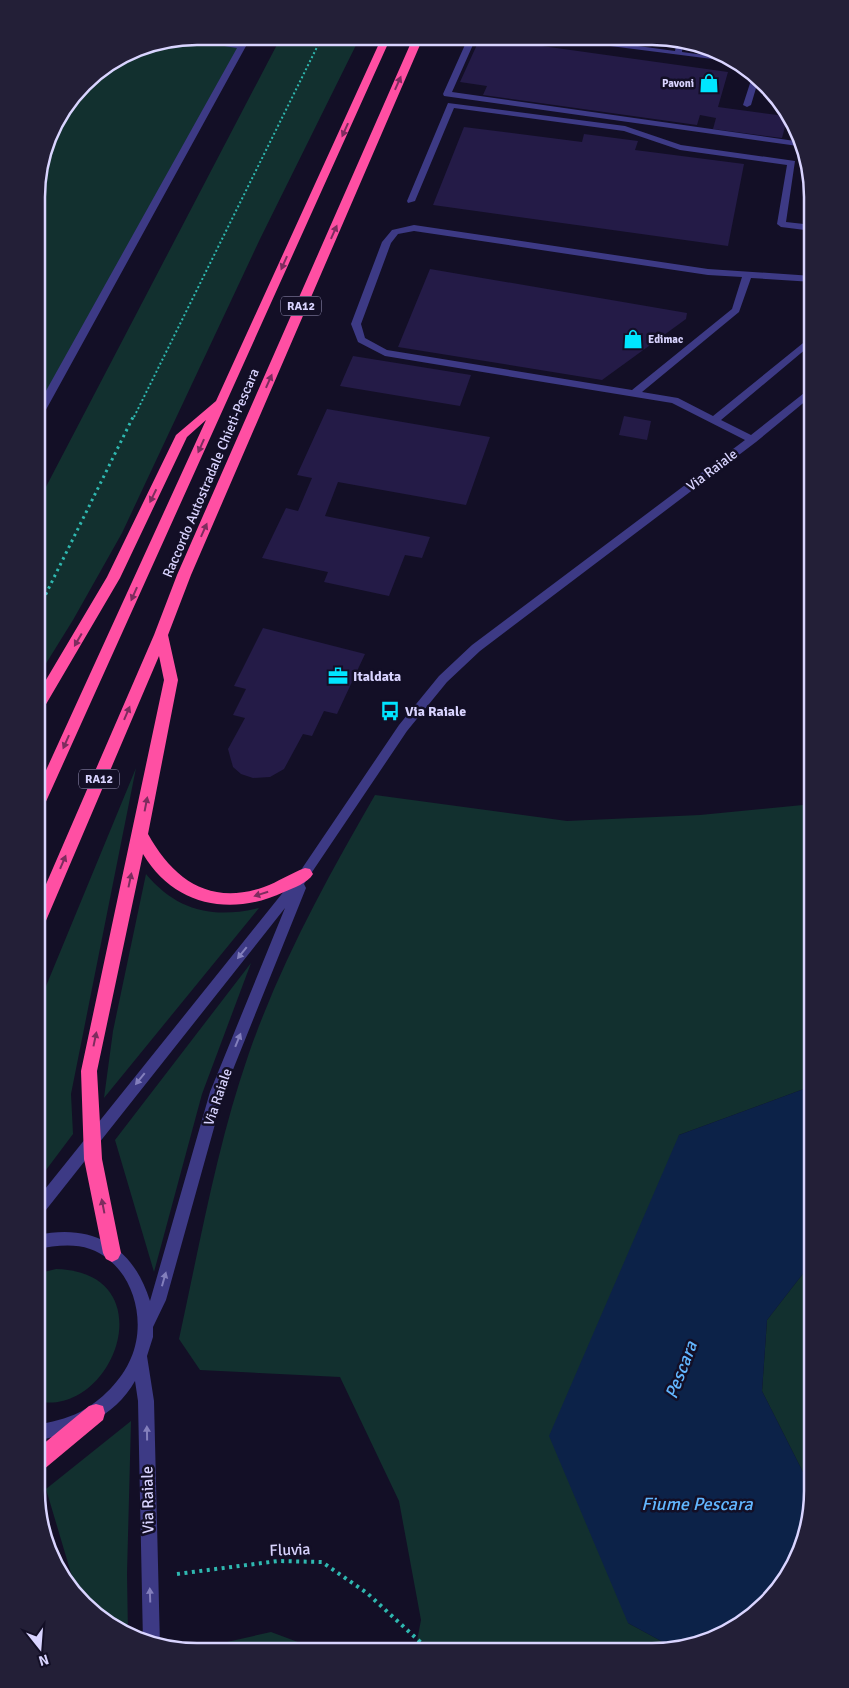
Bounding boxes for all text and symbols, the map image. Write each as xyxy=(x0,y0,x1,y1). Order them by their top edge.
shop icon: Pavoni xyxy=(698,72,720,94)
one-way arrow xyxy=(395,76,403,91)
place label: Pavoni xyxy=(662,77,694,90)
one-way arrow xyxy=(340,123,348,137)
one-way arrow xyxy=(330,225,338,239)
one-way arrow xyxy=(279,256,287,270)
road number: RA12 xyxy=(281,296,321,316)
shop icon: Edimac xyxy=(622,328,644,350)
place label: Edimac xyxy=(648,333,683,346)
street label: Raccordo Autostradale Chieti-Pescara xyxy=(159,366,263,580)
one-way arrow xyxy=(265,374,273,388)
one-way arrow xyxy=(196,439,204,453)
street label: Via Raiale xyxy=(683,445,741,495)
one-way arrow xyxy=(149,489,157,503)
one-way arrow xyxy=(200,523,208,537)
one-way arrow xyxy=(129,587,137,601)
one-way arrow xyxy=(73,633,82,646)
office icon: Italdata xyxy=(327,665,349,687)
place label: Italdata xyxy=(353,668,401,685)
bus stop icon: Via Raiale xyxy=(379,700,401,722)
place label: Via Raiale xyxy=(405,703,466,720)
one-way arrow xyxy=(124,706,132,720)
one-way arrow xyxy=(62,735,70,749)
road number: RA12 xyxy=(79,770,119,789)
one-way arrow xyxy=(142,797,150,812)
one-way arrow xyxy=(60,855,68,869)
one-way arrow xyxy=(126,873,134,888)
one-way arrow xyxy=(253,890,268,898)
one-way arrow xyxy=(236,946,247,959)
one-way arrow xyxy=(91,1031,99,1047)
one-way arrow xyxy=(235,1033,242,1048)
street label: Via Raiale xyxy=(200,1066,236,1128)
one-way arrow xyxy=(134,1073,145,1086)
one-way arrow xyxy=(98,1197,106,1213)
one-way arrow xyxy=(161,1271,169,1286)
water label: Pescara xyxy=(660,1337,702,1402)
one-way arrow xyxy=(142,1425,150,1441)
street label: Via Raiale xyxy=(137,1466,159,1534)
water label: Fiume Pescara xyxy=(641,1493,754,1515)
street label: Fluvia xyxy=(269,1539,311,1561)
one-way arrow xyxy=(145,1587,153,1603)
north arrow xyxy=(15,1623,65,1673)
text: N xyxy=(37,1650,51,1670)

